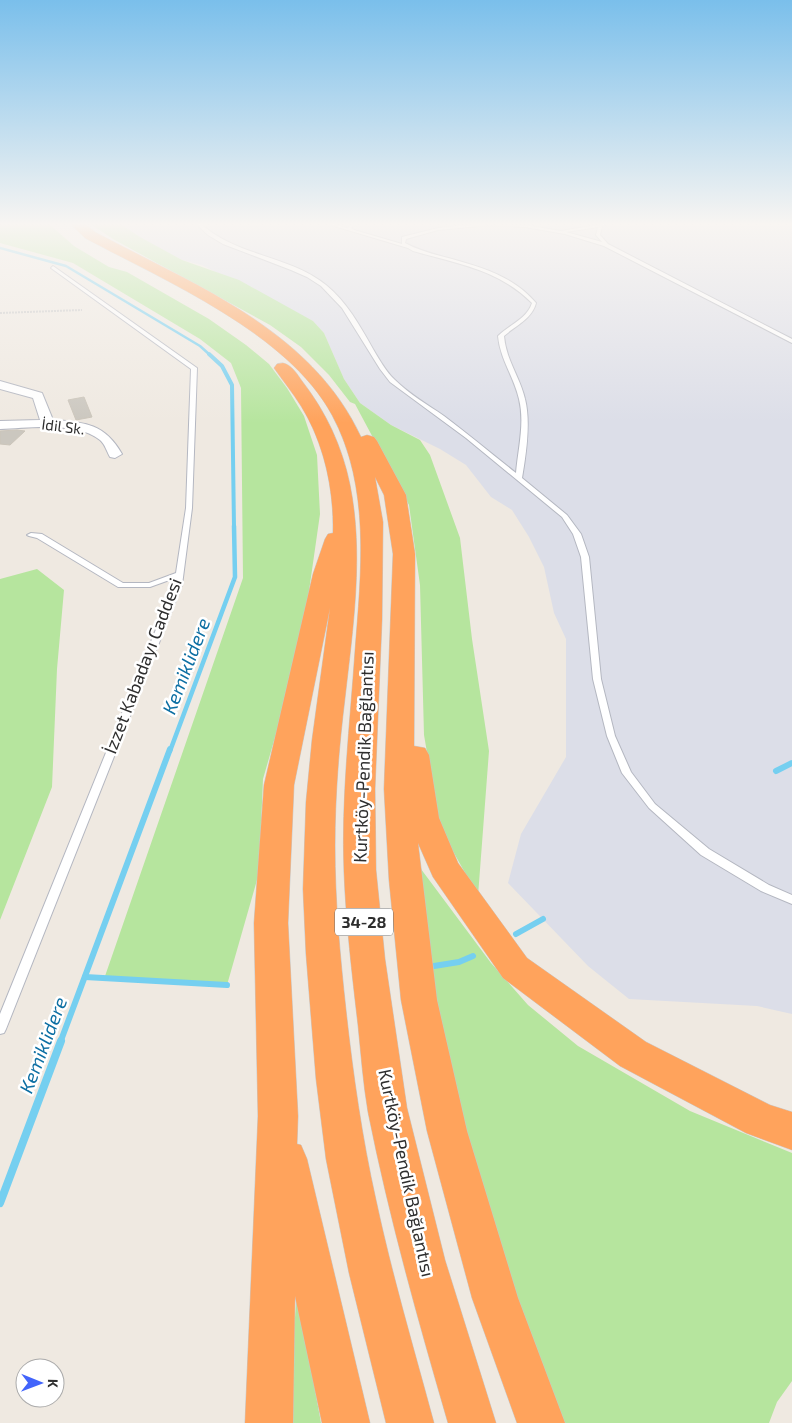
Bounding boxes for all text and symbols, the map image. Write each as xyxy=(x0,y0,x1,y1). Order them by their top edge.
street label: İdil Sk. xyxy=(41,414,86,438)
street label: İzzet Kabadayı Caddesi xyxy=(98,575,186,757)
water label: Kemiklidere xyxy=(157,614,214,717)
street label: Kurtköy-Pendik Bağlantısı xyxy=(348,651,378,863)
road number: 34-28 xyxy=(335,909,393,936)
water label: Kemiklidere xyxy=(14,993,71,1096)
street label: Kurtköy-Pendik Bağlantısı xyxy=(374,1067,440,1279)
north arrow xyxy=(15,1358,65,1408)
text: K xyxy=(45,1379,62,1388)

